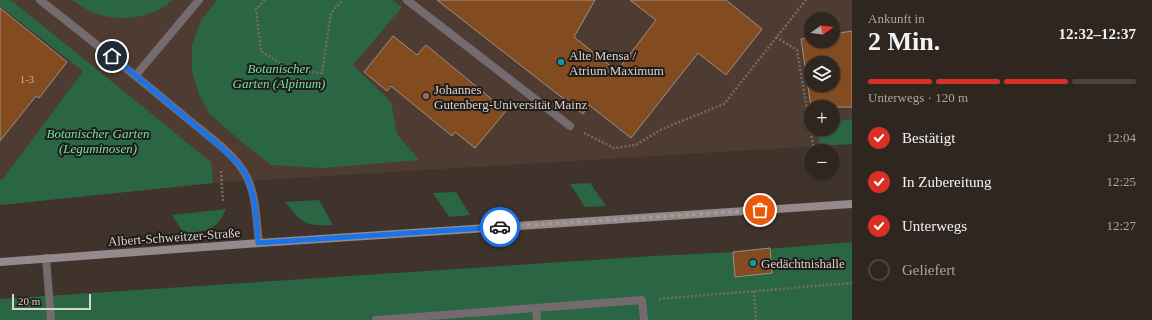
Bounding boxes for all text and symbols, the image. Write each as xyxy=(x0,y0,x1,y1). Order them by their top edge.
text: Ankunft in xyxy=(868,11,925,26)
north arrow xyxy=(804,12,840,48)
map controls xyxy=(804,12,840,180)
text: 12:32–12:37 xyxy=(1059,26,1136,42)
text: 2 Min. xyxy=(868,27,940,56)
pin xyxy=(95,39,129,73)
icon: home xyxy=(101,45,123,67)
place label: Alte Mensa / Atrium Maximum xyxy=(569,48,664,78)
button: layers xyxy=(804,56,840,92)
marker: Alte Mensa / Atrium Maximum xyxy=(556,57,566,67)
park label: Botanischer Garten (Alpinum) xyxy=(233,61,325,91)
house number: 1-3 xyxy=(20,73,35,85)
place label: Johannes Gutenberg-Universität Mainz xyxy=(434,82,587,112)
text: Unterwegs · 120 m xyxy=(868,90,968,105)
marker: Johannes Gutenberg-Universität Mainz xyxy=(421,91,431,101)
button: + xyxy=(804,100,840,136)
park label: Botanischer Garten (Leguminosen) xyxy=(47,126,149,156)
icon: check xyxy=(868,127,890,149)
text: Bestätigt xyxy=(902,130,955,146)
text: 12:04 xyxy=(1106,130,1136,145)
button: − xyxy=(804,144,840,180)
icon: check xyxy=(868,171,890,193)
text: In Zubereitung xyxy=(902,174,992,190)
text: 12:25 xyxy=(1106,174,1136,189)
pin xyxy=(743,193,777,227)
icon: bag xyxy=(749,199,771,221)
courier xyxy=(480,207,520,247)
icon: check xyxy=(868,215,890,237)
icon: car xyxy=(489,216,511,238)
text: Unterwegs xyxy=(902,218,967,234)
text: 12:27 xyxy=(1106,218,1136,233)
street label: Albert-Schweitzer-Straße xyxy=(107,225,241,249)
place label: Gedächtnishalle xyxy=(761,256,845,271)
marker: Gedächtnishalle xyxy=(748,258,758,268)
text: Geliefert xyxy=(902,262,955,278)
scale bar xyxy=(12,292,91,311)
text: 20 m xyxy=(18,295,40,307)

